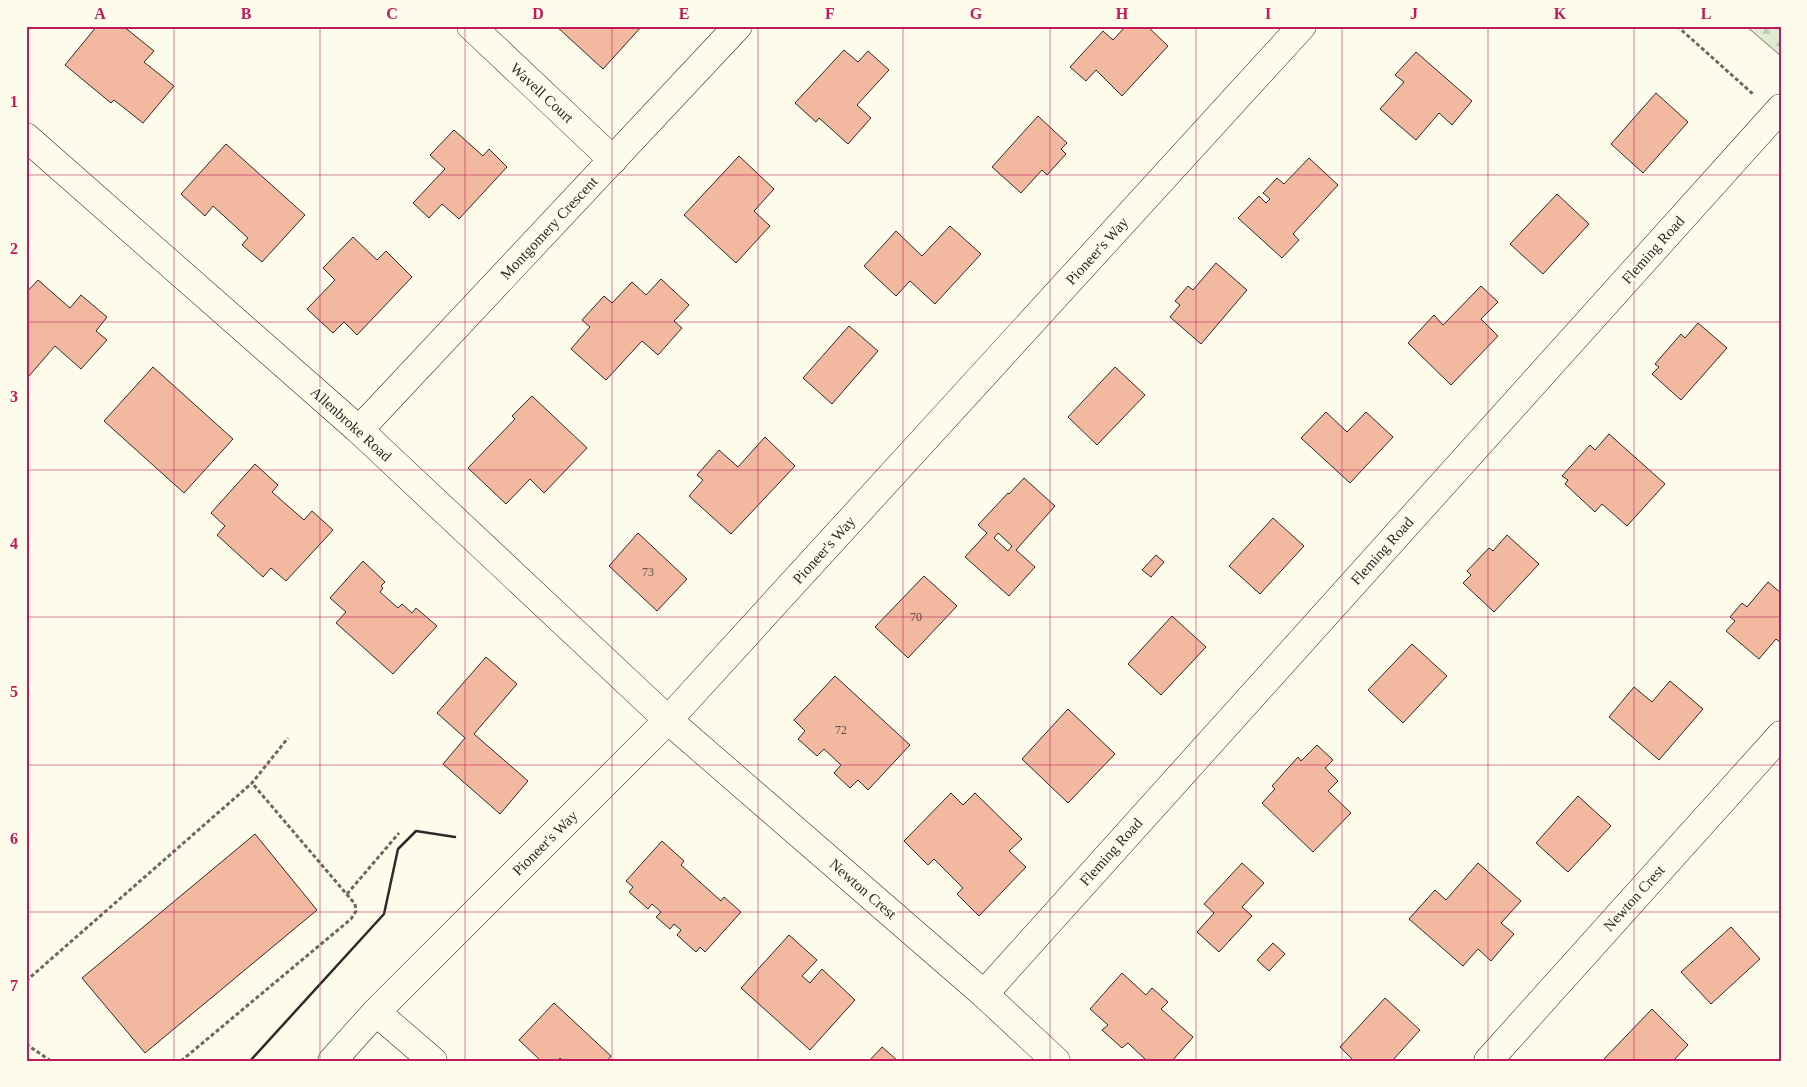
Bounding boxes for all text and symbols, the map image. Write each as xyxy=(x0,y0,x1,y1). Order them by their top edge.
text: A xyxy=(94,5,106,22)
text: B xyxy=(241,5,252,22)
text: C xyxy=(386,5,398,22)
text: D xyxy=(532,5,544,22)
text: E xyxy=(679,5,689,22)
text: F xyxy=(825,5,835,22)
text: G xyxy=(970,5,983,22)
text: H xyxy=(1116,5,1129,22)
text: I xyxy=(1265,5,1271,22)
text: J xyxy=(1410,5,1418,22)
text: K xyxy=(1554,5,1567,22)
text: L xyxy=(1701,5,1711,22)
street label: Wavell Court xyxy=(507,60,577,127)
text: 1 xyxy=(10,93,18,110)
street label: Montgomery Crescent xyxy=(497,173,601,283)
street label: Fleming Road xyxy=(1618,213,1688,287)
street label: Pioneer's Way xyxy=(1063,214,1132,288)
text: 2 xyxy=(10,240,18,257)
street label: Allenbroke Road xyxy=(307,384,395,465)
text: 3 xyxy=(10,388,18,405)
street label: Pioneer's Way xyxy=(790,513,859,587)
street label: Fleming Road xyxy=(1347,514,1417,588)
text: 4 xyxy=(10,535,18,552)
house number: 73 xyxy=(642,565,654,579)
house number: 70 xyxy=(910,610,922,624)
text: 5 xyxy=(10,683,18,700)
house number: 72 xyxy=(835,723,847,737)
street label: Pioneer's Way xyxy=(509,807,581,879)
street label: Fleming Road xyxy=(1076,815,1146,889)
text: 6 xyxy=(10,830,18,847)
street label: Newton Crest xyxy=(826,856,900,923)
street label: Newton Crest xyxy=(1600,861,1668,934)
text: 7 xyxy=(10,977,18,994)

